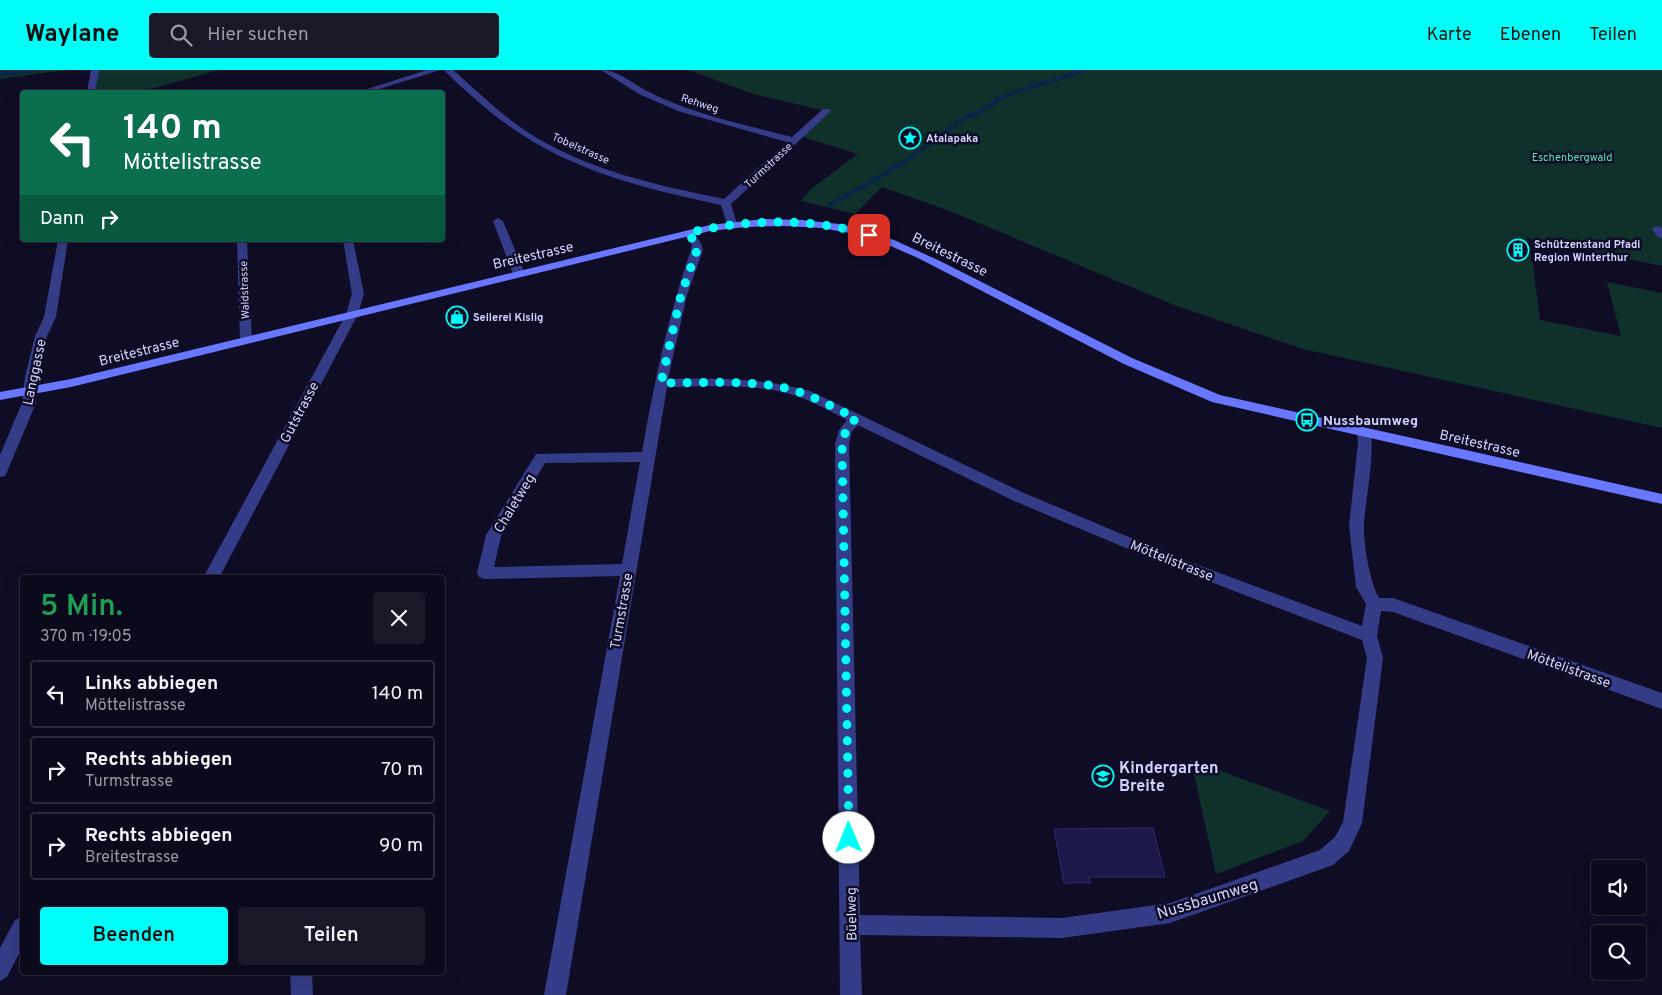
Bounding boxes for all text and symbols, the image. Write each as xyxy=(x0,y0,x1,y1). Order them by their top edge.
search box xyxy=(149,13,499,58)
text: Waylane xyxy=(25,20,119,50)
icon: search xyxy=(167,21,195,49)
text: Hier suchen xyxy=(207,23,309,47)
text: Karte xyxy=(1427,24,1472,47)
text: Ebenen xyxy=(1500,24,1561,47)
text: Teilen xyxy=(1589,24,1637,47)
street label: Rehweg xyxy=(679,91,720,117)
text: 140 m xyxy=(123,107,222,151)
icon: left xyxy=(40,110,105,175)
place icon: Atalapaka xyxy=(898,126,922,150)
street label: Tobelstrasse xyxy=(550,130,612,168)
place label: Atalapaka xyxy=(926,132,978,146)
street label: Turmstrasse xyxy=(742,140,796,191)
text: Möttelistrasse xyxy=(123,150,262,177)
park label: Eschenbergwald xyxy=(1532,151,1612,165)
icon: right xyxy=(95,205,123,233)
text: Dann xyxy=(40,207,85,231)
pin xyxy=(848,214,890,256)
icon: arrive xyxy=(855,221,883,249)
street label: Breitestrasse xyxy=(909,230,990,281)
building icon: Schützenstand Pfadi Region Winterthur xyxy=(1506,238,1530,262)
place label: Schützenstand Pfadi Region Winterthur xyxy=(1534,238,1640,265)
street label: Breitestrasse xyxy=(491,239,575,274)
street label: Waldstrasse xyxy=(237,260,253,319)
shop icon: Seilerei Kislig xyxy=(445,305,469,329)
place label: Seilerei Kislig xyxy=(473,311,543,325)
street label: Breitestrasse xyxy=(97,334,181,371)
street label: Langgasse xyxy=(20,338,51,407)
street label: Gutstrasse xyxy=(277,379,324,446)
bus stop icon: Nussbaumweg xyxy=(1295,408,1319,432)
place label: Nussbaumweg xyxy=(1323,413,1418,430)
street label: Breitestrasse xyxy=(1438,427,1522,462)
street label: Chaletweg xyxy=(491,471,540,536)
street label: Möttelistrasse xyxy=(1127,537,1215,586)
street label: Turmstrasse xyxy=(607,572,638,651)
text: 5 Min. xyxy=(40,589,123,626)
button: close xyxy=(373,592,425,644)
text: 370 m · 19:05 xyxy=(40,627,132,647)
street label: Möttelistrasse xyxy=(1524,646,1613,692)
text: Links abbiegen xyxy=(85,672,218,696)
icon: left xyxy=(42,680,70,708)
text: 140 m xyxy=(372,682,423,706)
text: Möttelistrasse xyxy=(85,696,186,716)
text: Rechts abbiegen xyxy=(85,748,233,772)
icon: right xyxy=(42,756,70,784)
text: 70 m xyxy=(381,758,423,782)
place label: Kindergarten Breite xyxy=(1119,759,1219,797)
school or university icon: Kindergarten Breite xyxy=(1091,764,1115,788)
text: Turmstrasse xyxy=(85,772,173,792)
position arrow xyxy=(822,811,874,863)
text: Rechts abbiegen xyxy=(85,824,233,848)
icon: right xyxy=(42,832,70,860)
text: 90 m xyxy=(379,834,423,858)
text: Breitestrasse xyxy=(85,848,179,868)
map controls xyxy=(1591,860,1646,980)
button: sound xyxy=(1591,860,1646,915)
street label: Nussbaumweg xyxy=(1155,875,1261,925)
street label: Büelweg xyxy=(844,887,861,941)
button: Beenden xyxy=(40,907,228,965)
button: Teilen xyxy=(238,907,425,965)
button: search xyxy=(1591,925,1646,980)

